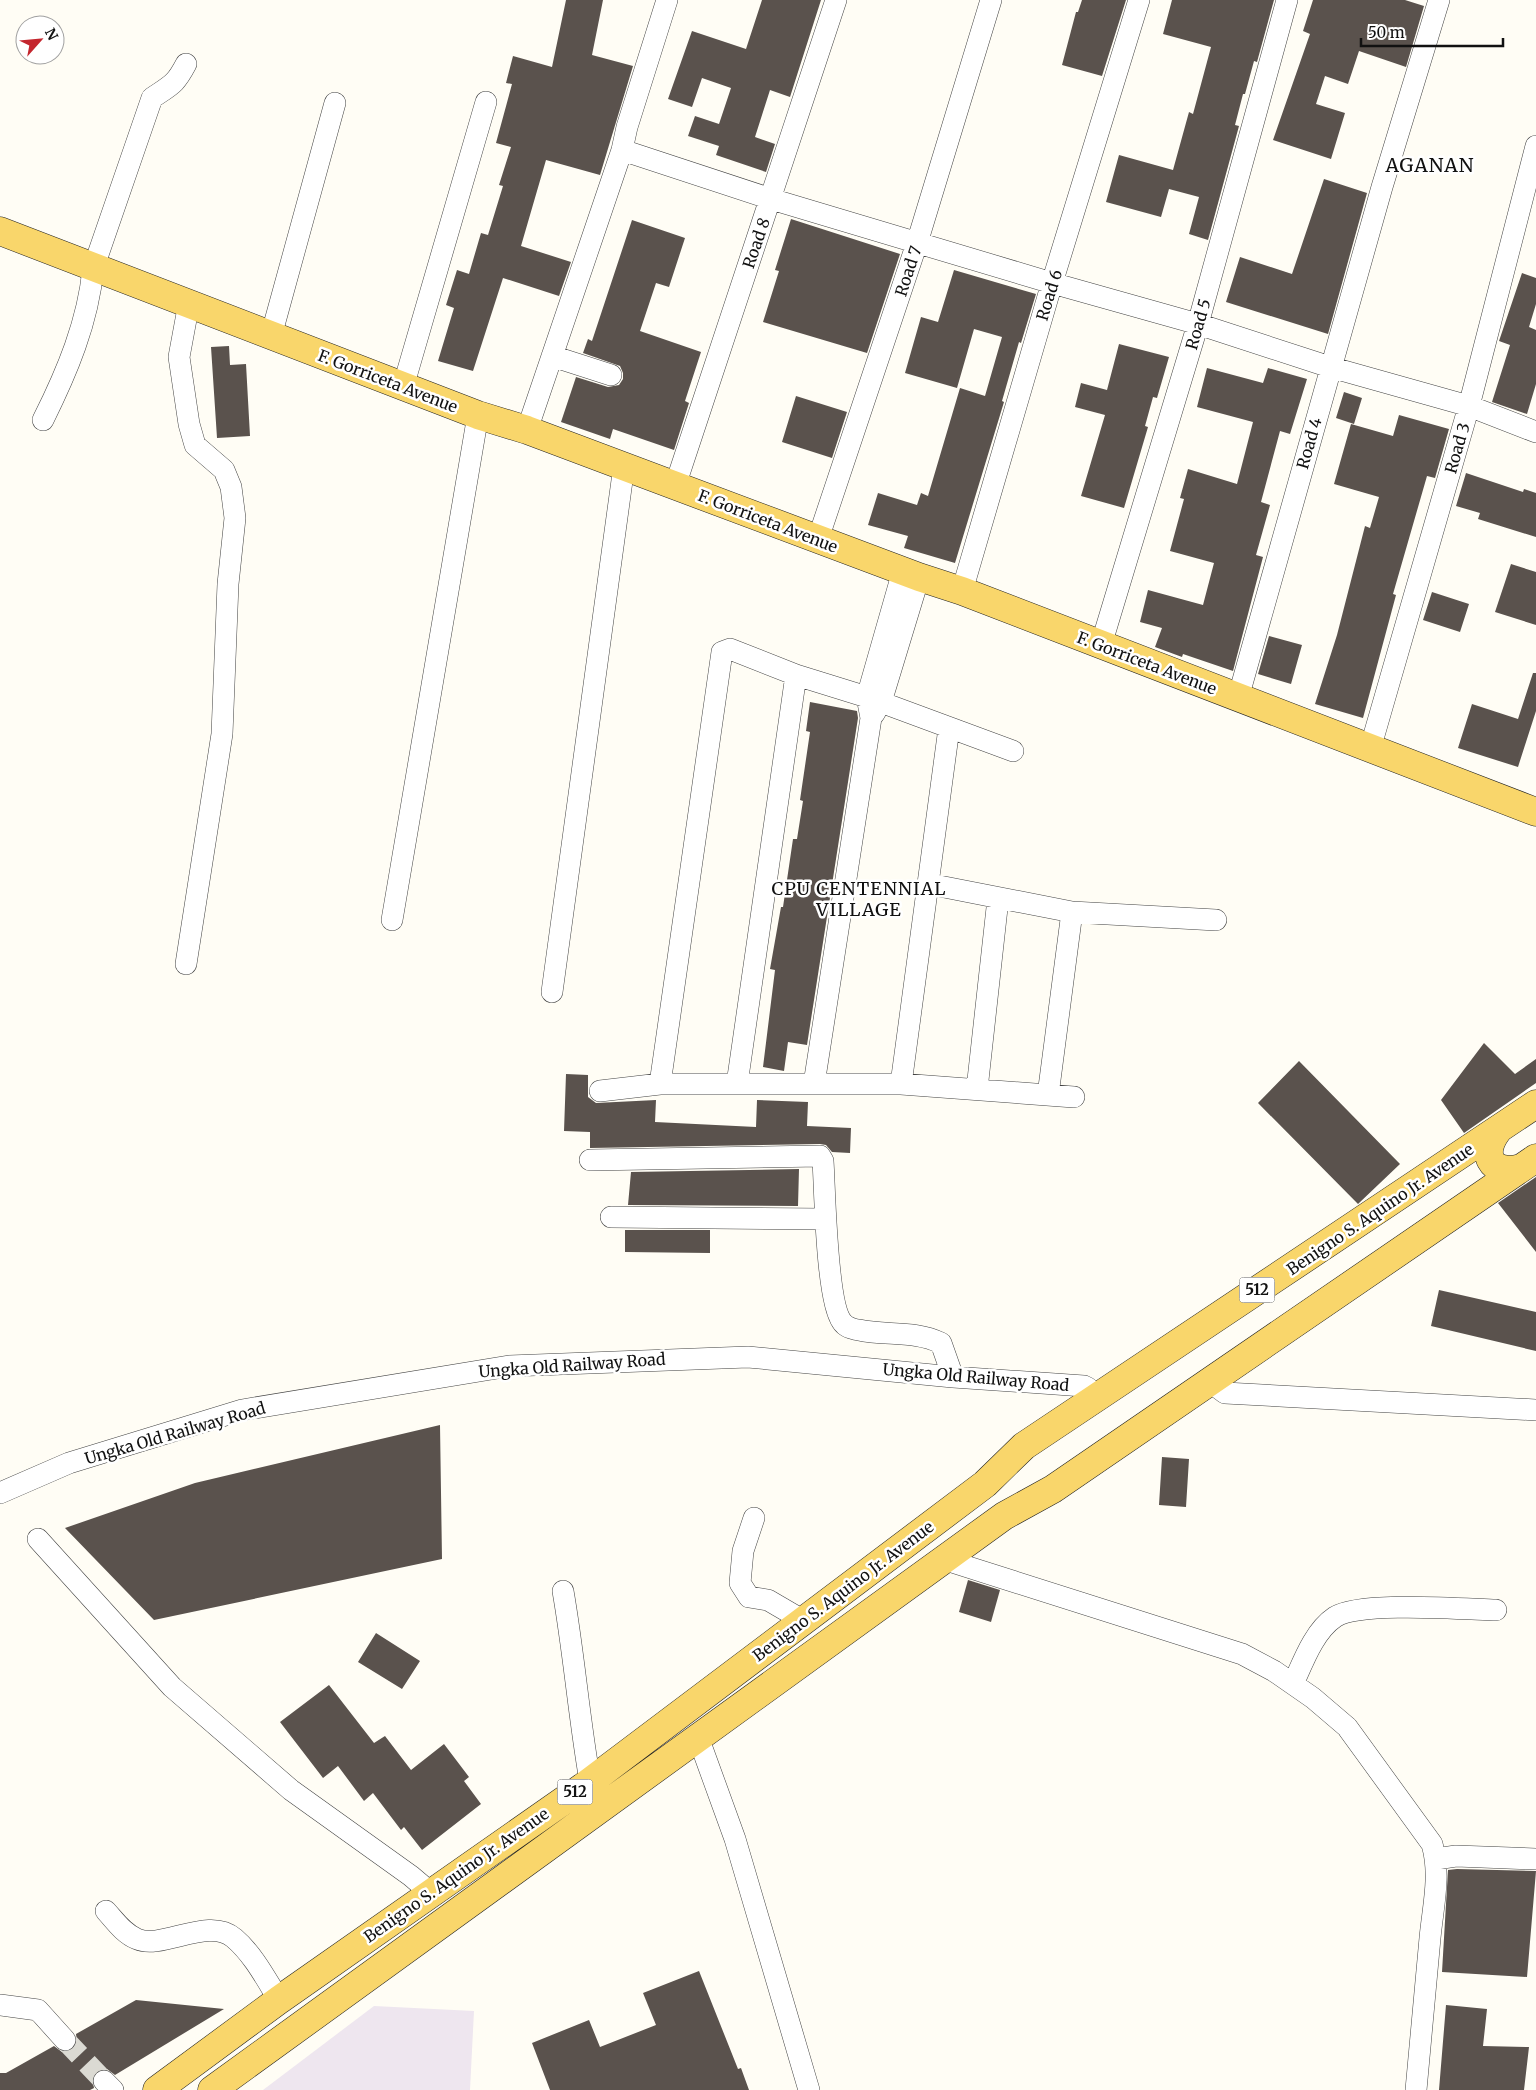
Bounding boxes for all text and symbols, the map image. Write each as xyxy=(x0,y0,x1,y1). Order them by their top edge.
north arrow xyxy=(15,15,65,65)
scale bar xyxy=(1361,15,1504,47)
text: 50 m xyxy=(1368,23,1405,42)
text: N xyxy=(41,25,62,43)
district label: AGANAN xyxy=(1385,153,1474,177)
street label: Road 8 xyxy=(738,215,774,271)
street label: Road 7 xyxy=(890,243,926,299)
street label: Road 6 xyxy=(1032,267,1066,323)
street label: Road 5 xyxy=(1181,296,1215,352)
street label: F. Gorriceta Avenue xyxy=(315,345,461,417)
street label: Road 4 xyxy=(1292,415,1326,471)
street label: Road 3 xyxy=(1440,420,1474,476)
street label: F. Gorriceta Avenue xyxy=(695,485,841,557)
street label: F. Gorriceta Avenue xyxy=(1074,627,1220,699)
district label: CPU CENTENNIAL VILLAGE xyxy=(771,877,947,921)
street label: Benigno S. Aquino Jr. Avenue xyxy=(1283,1139,1477,1279)
road number: 512 xyxy=(1240,1278,1274,1302)
street label: Ungka Old Railway Road xyxy=(478,1348,666,1382)
street label: Ungka Old Railway Road xyxy=(882,1359,1070,1395)
street label: Ungka Old Railway Road xyxy=(82,1397,268,1468)
street label: Benigno S. Aquino Jr. Avenue xyxy=(749,1517,937,1665)
road number: 512 xyxy=(558,1780,592,1804)
street label: Benigno S. Aquino Jr. Avenue xyxy=(360,1803,552,1947)

